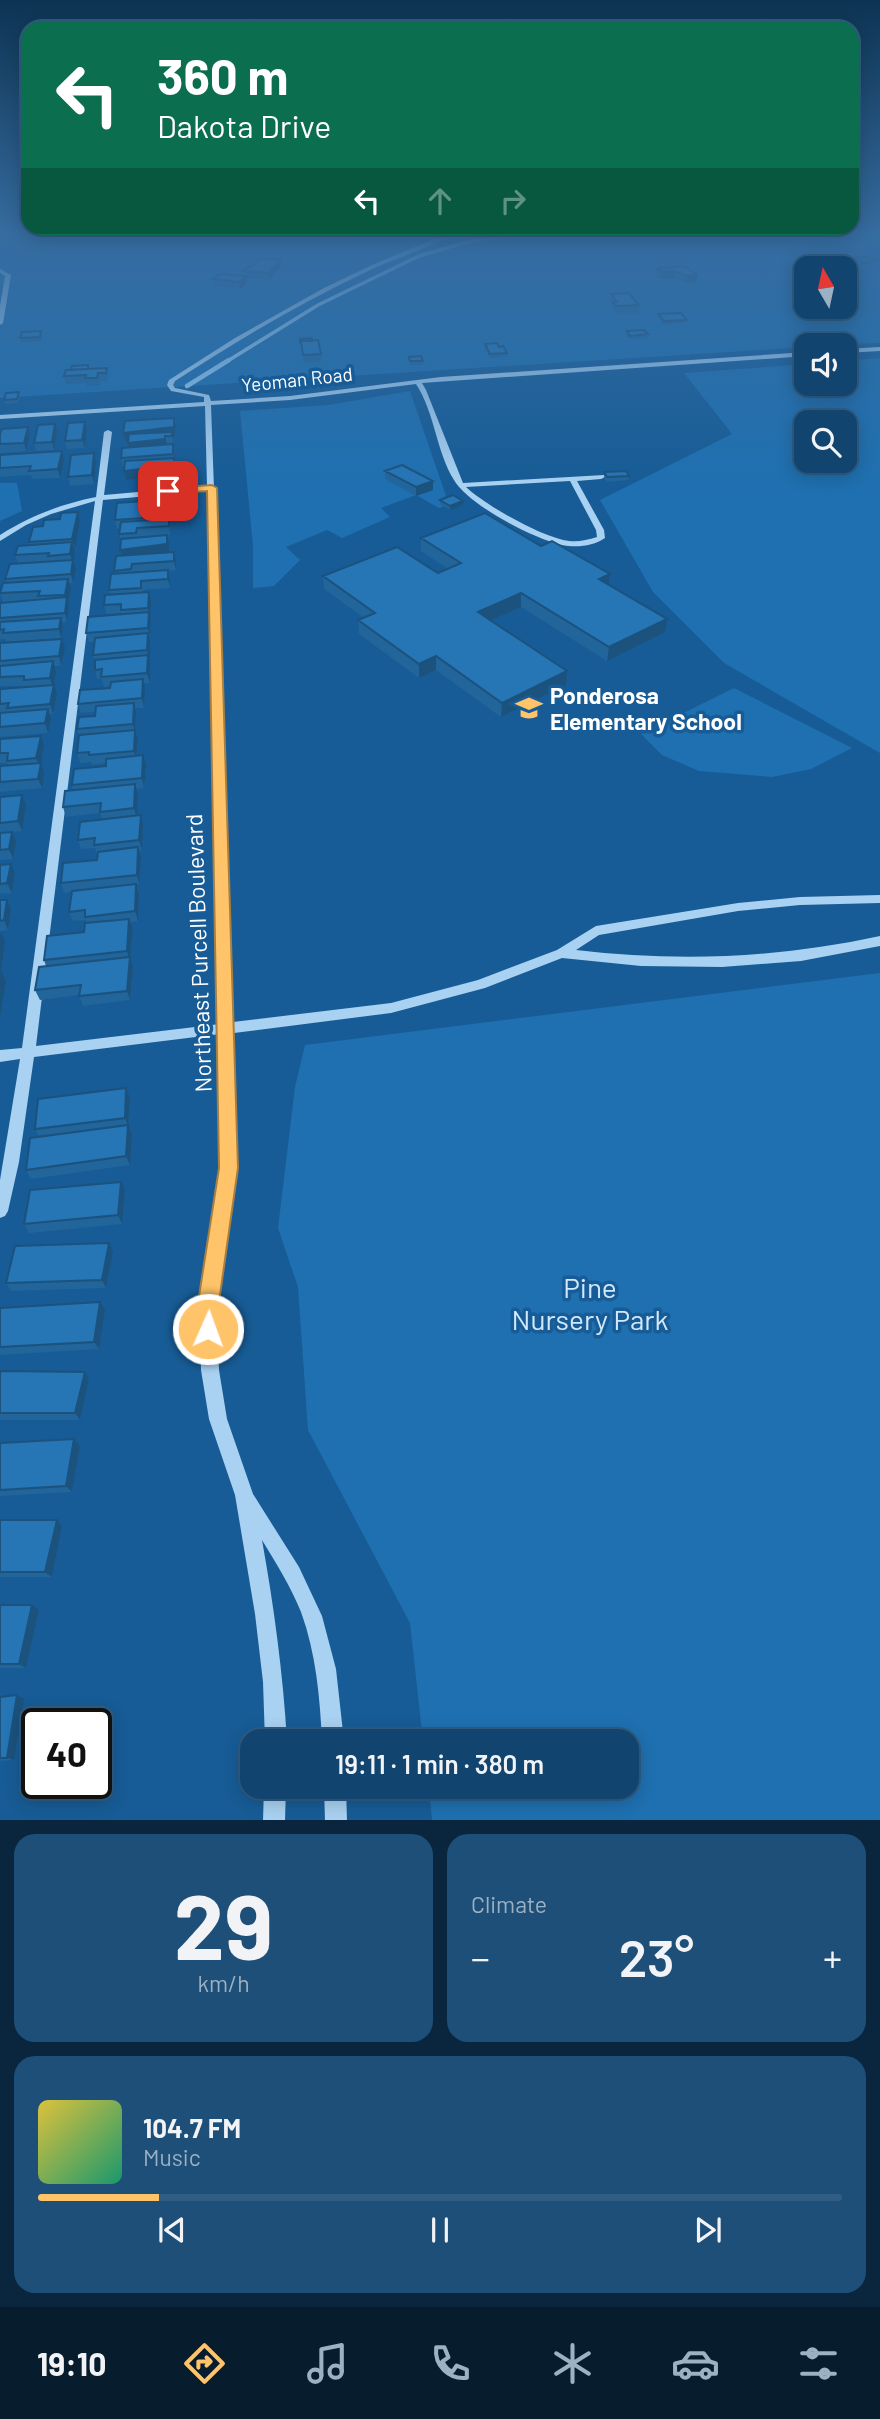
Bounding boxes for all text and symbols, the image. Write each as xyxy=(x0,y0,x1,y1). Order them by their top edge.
text: 360 m xyxy=(157,46,288,105)
icon: left xyxy=(42,49,133,140)
text: Dakota Drive xyxy=(157,106,331,144)
icon: left xyxy=(348,182,386,220)
icon: ahead xyxy=(421,182,459,220)
icon: right xyxy=(494,182,532,220)
north arrow xyxy=(794,256,858,318)
map controls xyxy=(794,256,857,473)
button: sound xyxy=(794,333,857,396)
street label: Yeoman Road xyxy=(240,362,354,396)
button: search xyxy=(794,410,857,473)
pin xyxy=(138,461,198,521)
icon: arrive xyxy=(149,472,187,510)
place label: Ponderosa Elementary School xyxy=(550,681,742,735)
school or university icon: Ponderosa Elementary School xyxy=(514,693,544,723)
street label: Northeast Purcell Boulevard xyxy=(179,813,217,1093)
park label: Pine Nursery Park xyxy=(512,1270,668,1336)
position arrow xyxy=(171,1292,245,1366)
speed limit sign: 40 xyxy=(21,1708,112,1799)
text: 19:11 · 1 min · 380 m xyxy=(335,1748,544,1779)
text: 29 xyxy=(174,1869,273,1978)
text: Climate xyxy=(471,1890,547,1918)
text: 23° xyxy=(619,1925,694,1987)
text: − xyxy=(471,1934,490,1980)
text: + xyxy=(823,1934,842,1980)
text: km/h xyxy=(197,1969,250,1997)
text: 104.7 FM xyxy=(143,2112,241,2143)
text: Music xyxy=(143,2143,201,2171)
icon: previous xyxy=(153,2211,191,2249)
icon: pause xyxy=(421,2211,459,2249)
icon: next xyxy=(689,2211,727,2249)
icon: directions xyxy=(180,2339,229,2388)
icon: music xyxy=(303,2339,352,2388)
icon: phone xyxy=(426,2339,475,2388)
icon: climate xyxy=(548,2339,597,2388)
icon: car xyxy=(671,2339,720,2388)
icon: filters xyxy=(794,2339,843,2388)
text: 19:10 xyxy=(37,2344,106,2382)

